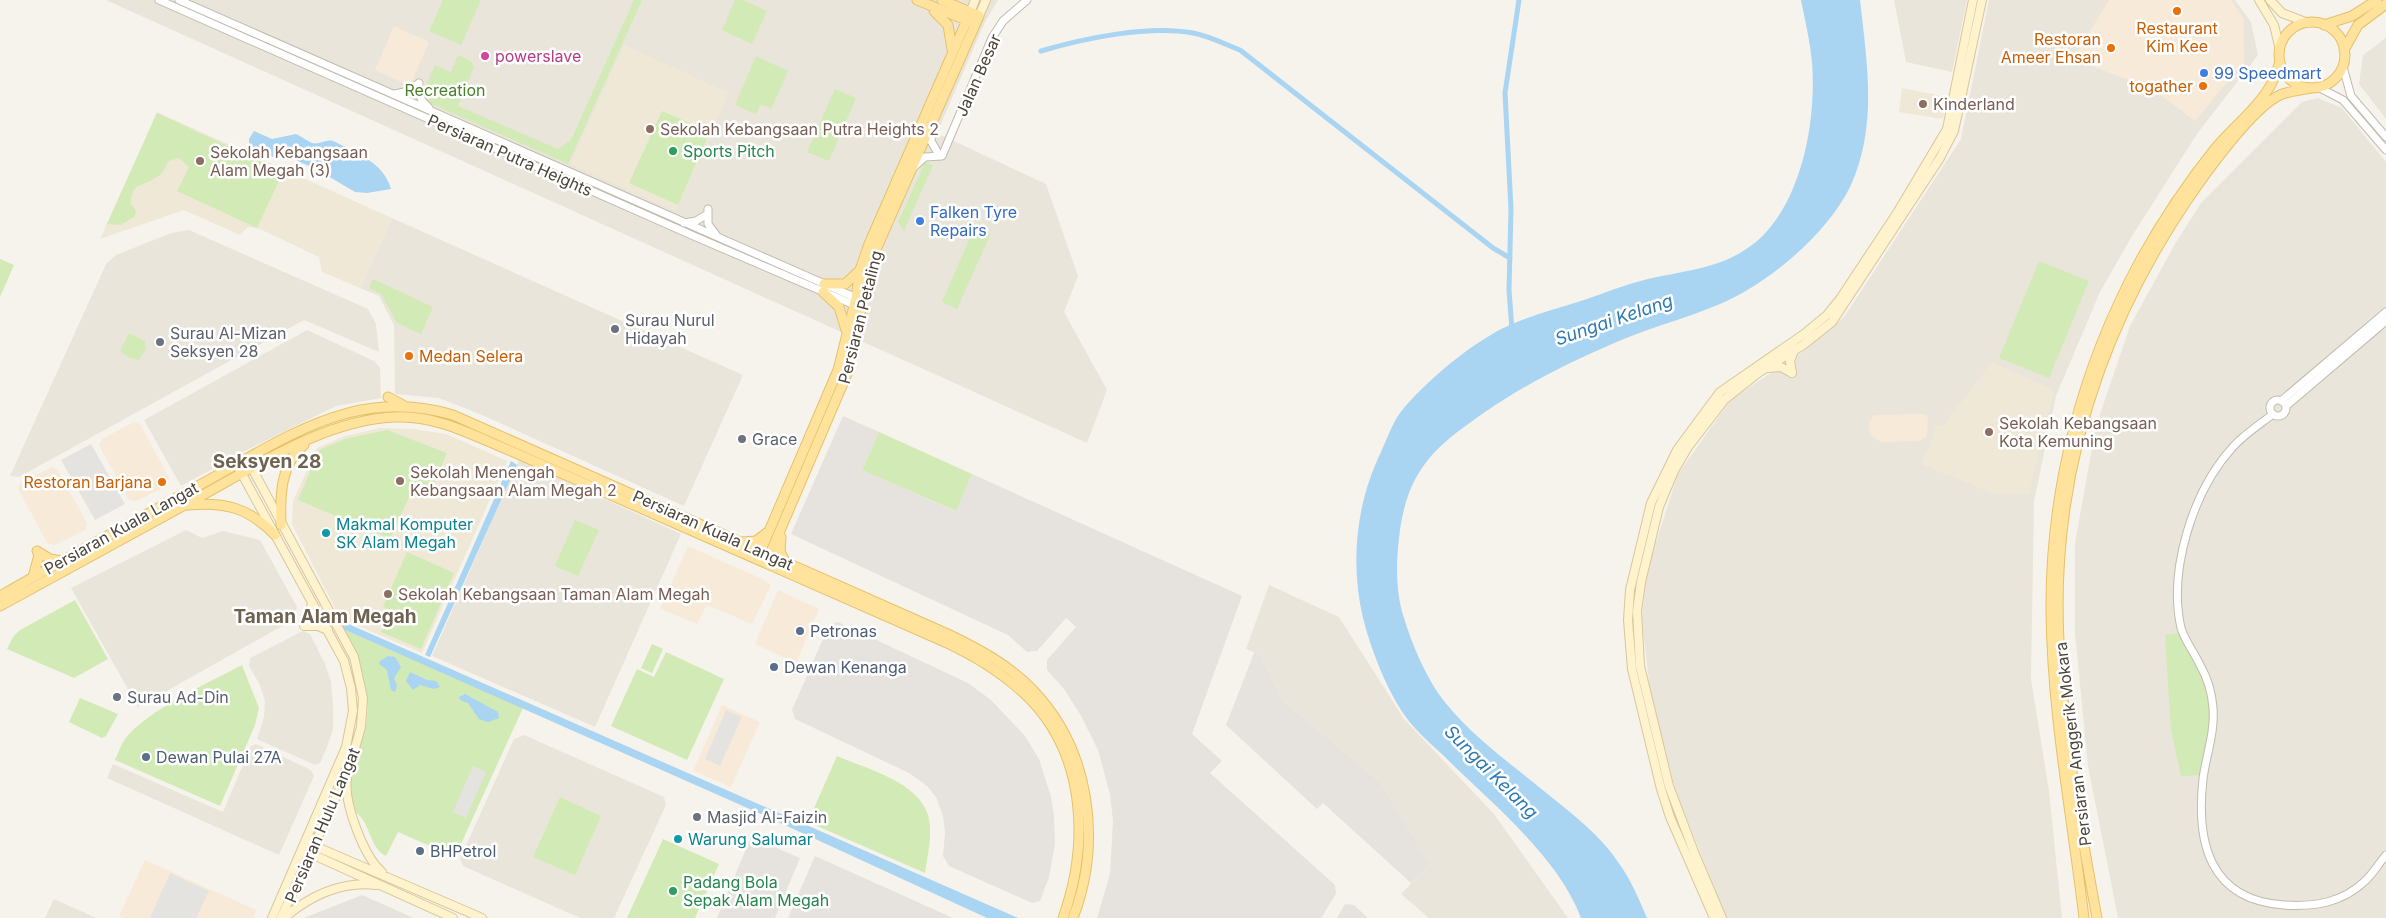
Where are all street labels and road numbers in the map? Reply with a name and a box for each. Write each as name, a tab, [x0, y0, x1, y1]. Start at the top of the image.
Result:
street label: Jalan Besar	[951, 31, 1005, 119]
street label: Persiaran Putra Heights	[425, 110, 595, 200]
street label: Persiaran Petaling	[834, 248, 886, 386]
street label: Persiaran Kuala Langat	[40, 477, 202, 579]
street label: Persiaran Kuala Langat	[630, 486, 796, 574]
street label: Persiaran Anggerik Mokara	[2051, 641, 2095, 847]
street label: Persiaran Hulu Langat	[280, 744, 364, 906]

